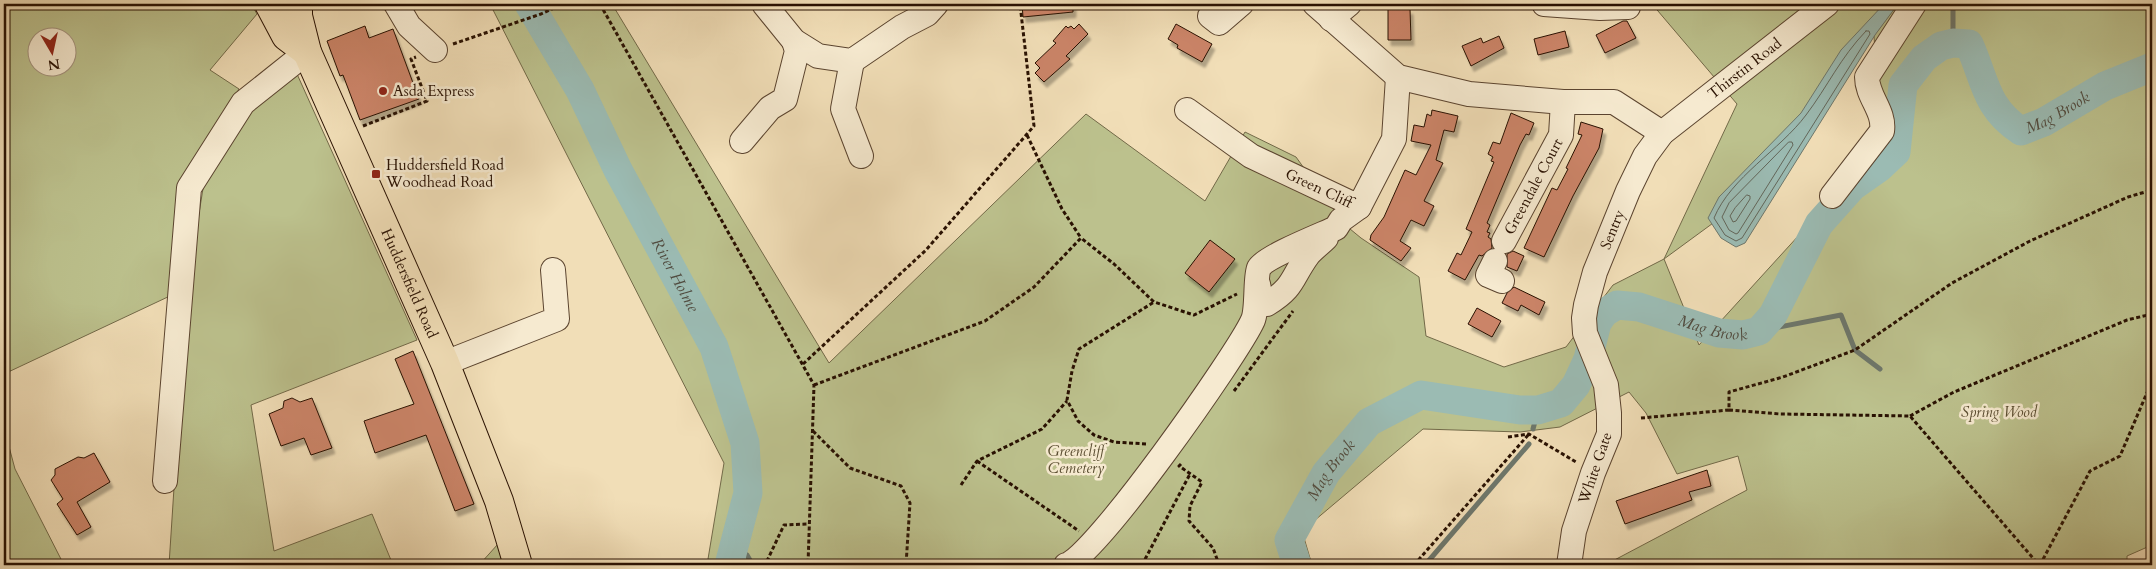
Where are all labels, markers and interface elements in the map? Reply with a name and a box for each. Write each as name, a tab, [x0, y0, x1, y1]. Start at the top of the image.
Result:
north arrow	[28, 28, 78, 78]
street label: Thirstin Road	[1704, 33, 1786, 104]
text: N	[46, 54, 61, 75]
place label: Asda Express	[393, 81, 474, 101]
marker: Asda Express	[377, 85, 389, 97]
water label: Mag Brook	[2022, 86, 2094, 139]
street label: Greendale Court	[1499, 134, 1568, 238]
place label: Huddersfield Road Woodhead Road	[385, 155, 504, 192]
street label: Green Cliff	[1282, 164, 1359, 214]
marker: Huddersfield Road Woodhead Road	[370, 168, 382, 180]
street label: Sentry	[1595, 207, 1629, 252]
street label: Huddersfield Road	[376, 225, 443, 341]
water label: River Holme	[646, 234, 704, 317]
water label: Mag Brook	[1675, 309, 1750, 347]
park label: Spring Wood	[1961, 402, 2038, 422]
street label: White Gate	[1573, 429, 1617, 507]
water label: Mag Brook	[1302, 435, 1361, 505]
park label: Greencliff Cemetery	[1048, 441, 1108, 478]

